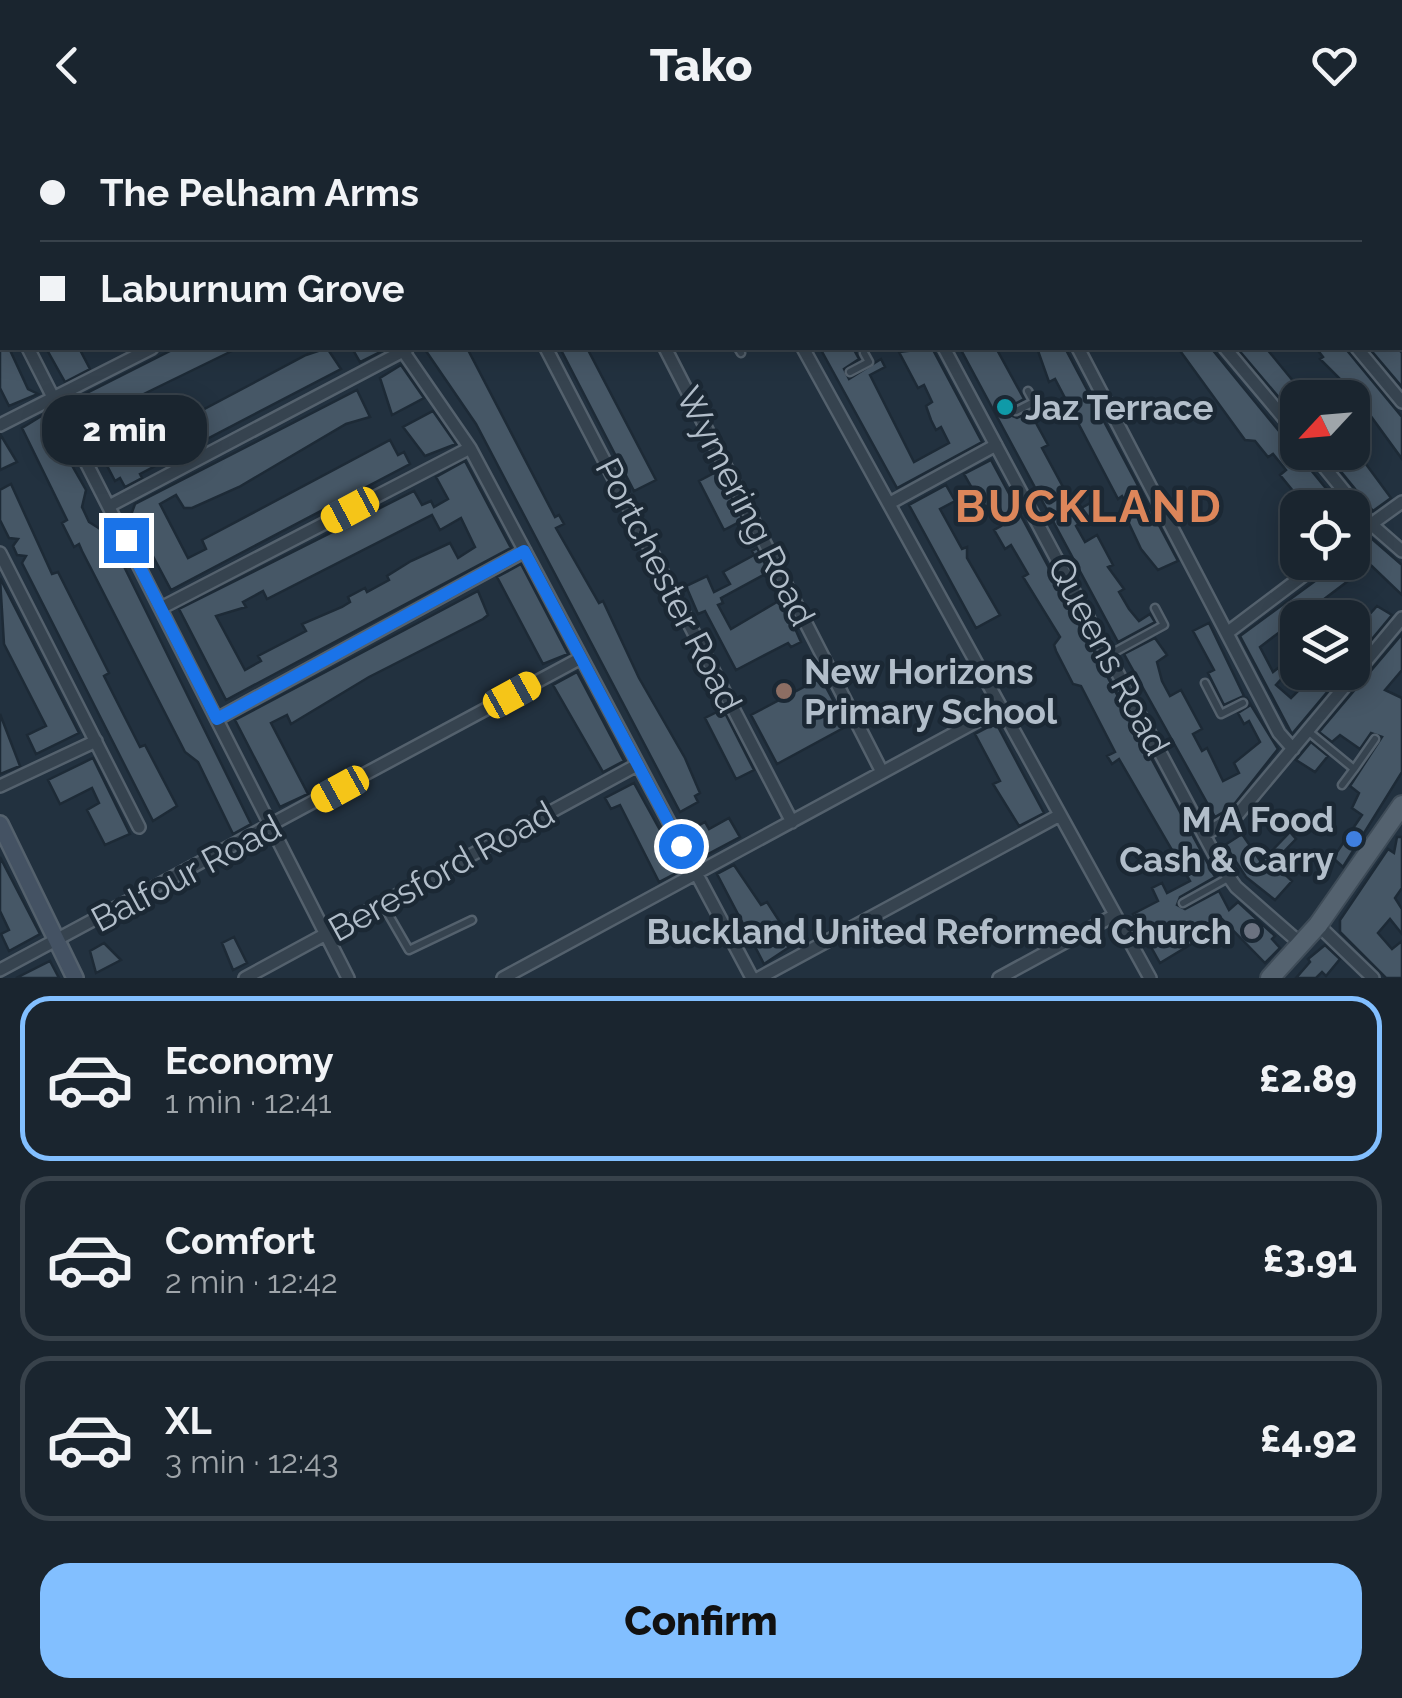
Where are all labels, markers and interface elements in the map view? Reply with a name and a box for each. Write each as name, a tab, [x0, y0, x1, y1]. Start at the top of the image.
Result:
icon: back	[40, 38, 95, 93]
icon: heart	[1307, 38, 1362, 93]
text: Tako	[650, 39, 752, 92]
text: The Pelham Arms	[100, 170, 419, 215]
text: Laburnum Grove	[100, 266, 405, 311]
street label: Wymering Road	[668, 380, 824, 632]
north arrow	[1280, 380, 1370, 470]
map controls	[1280, 380, 1370, 690]
place label: Jaz Terrace	[1025, 387, 1213, 428]
callout: 2 min	[44, 395, 208, 465]
marker: Jaz Terrace	[994, 396, 1016, 418]
text: 2 min	[82, 411, 167, 448]
street label: Portchester Road	[587, 451, 751, 719]
district label: BUCKLAND	[955, 480, 1223, 533]
car	[316, 483, 384, 537]
button: locate	[1280, 490, 1370, 580]
route end	[104, 518, 149, 563]
street label: Queens Road	[1040, 550, 1178, 762]
button: layers	[1280, 600, 1370, 690]
place label: New Horizons Primary School	[804, 651, 1058, 732]
car	[478, 667, 546, 723]
marker: New Horizons Primary School	[773, 680, 795, 702]
car	[306, 761, 374, 817]
street label: Beresford Road	[321, 792, 561, 950]
place label: M A Food Cash & Carry	[1119, 799, 1334, 880]
street label: Balfour Road	[84, 806, 288, 940]
route start	[659, 824, 704, 869]
marker: M A Food Cash & Carry	[1343, 828, 1365, 850]
place label: Buckland United Reformed Church	[646, 911, 1232, 952]
marker: Buckland United Reformed Church	[1241, 920, 1263, 942]
icon: car	[45, 1034, 135, 1124]
text: Economy	[165, 1038, 334, 1083]
text: £2.89	[1259, 1056, 1357, 1101]
text: 1 min · 12:41	[165, 1083, 332, 1120]
icon: car	[45, 1214, 135, 1304]
text: Comfort	[165, 1218, 315, 1263]
text: £3.91	[1263, 1236, 1357, 1281]
text: 2 min · 12:42	[165, 1263, 338, 1300]
icon: car	[45, 1394, 135, 1484]
text: XL	[165, 1398, 212, 1443]
text: £4.92	[1260, 1416, 1357, 1461]
text: 3 min · 12:43	[165, 1443, 339, 1480]
button: Confirm	[40, 1563, 1362, 1678]

